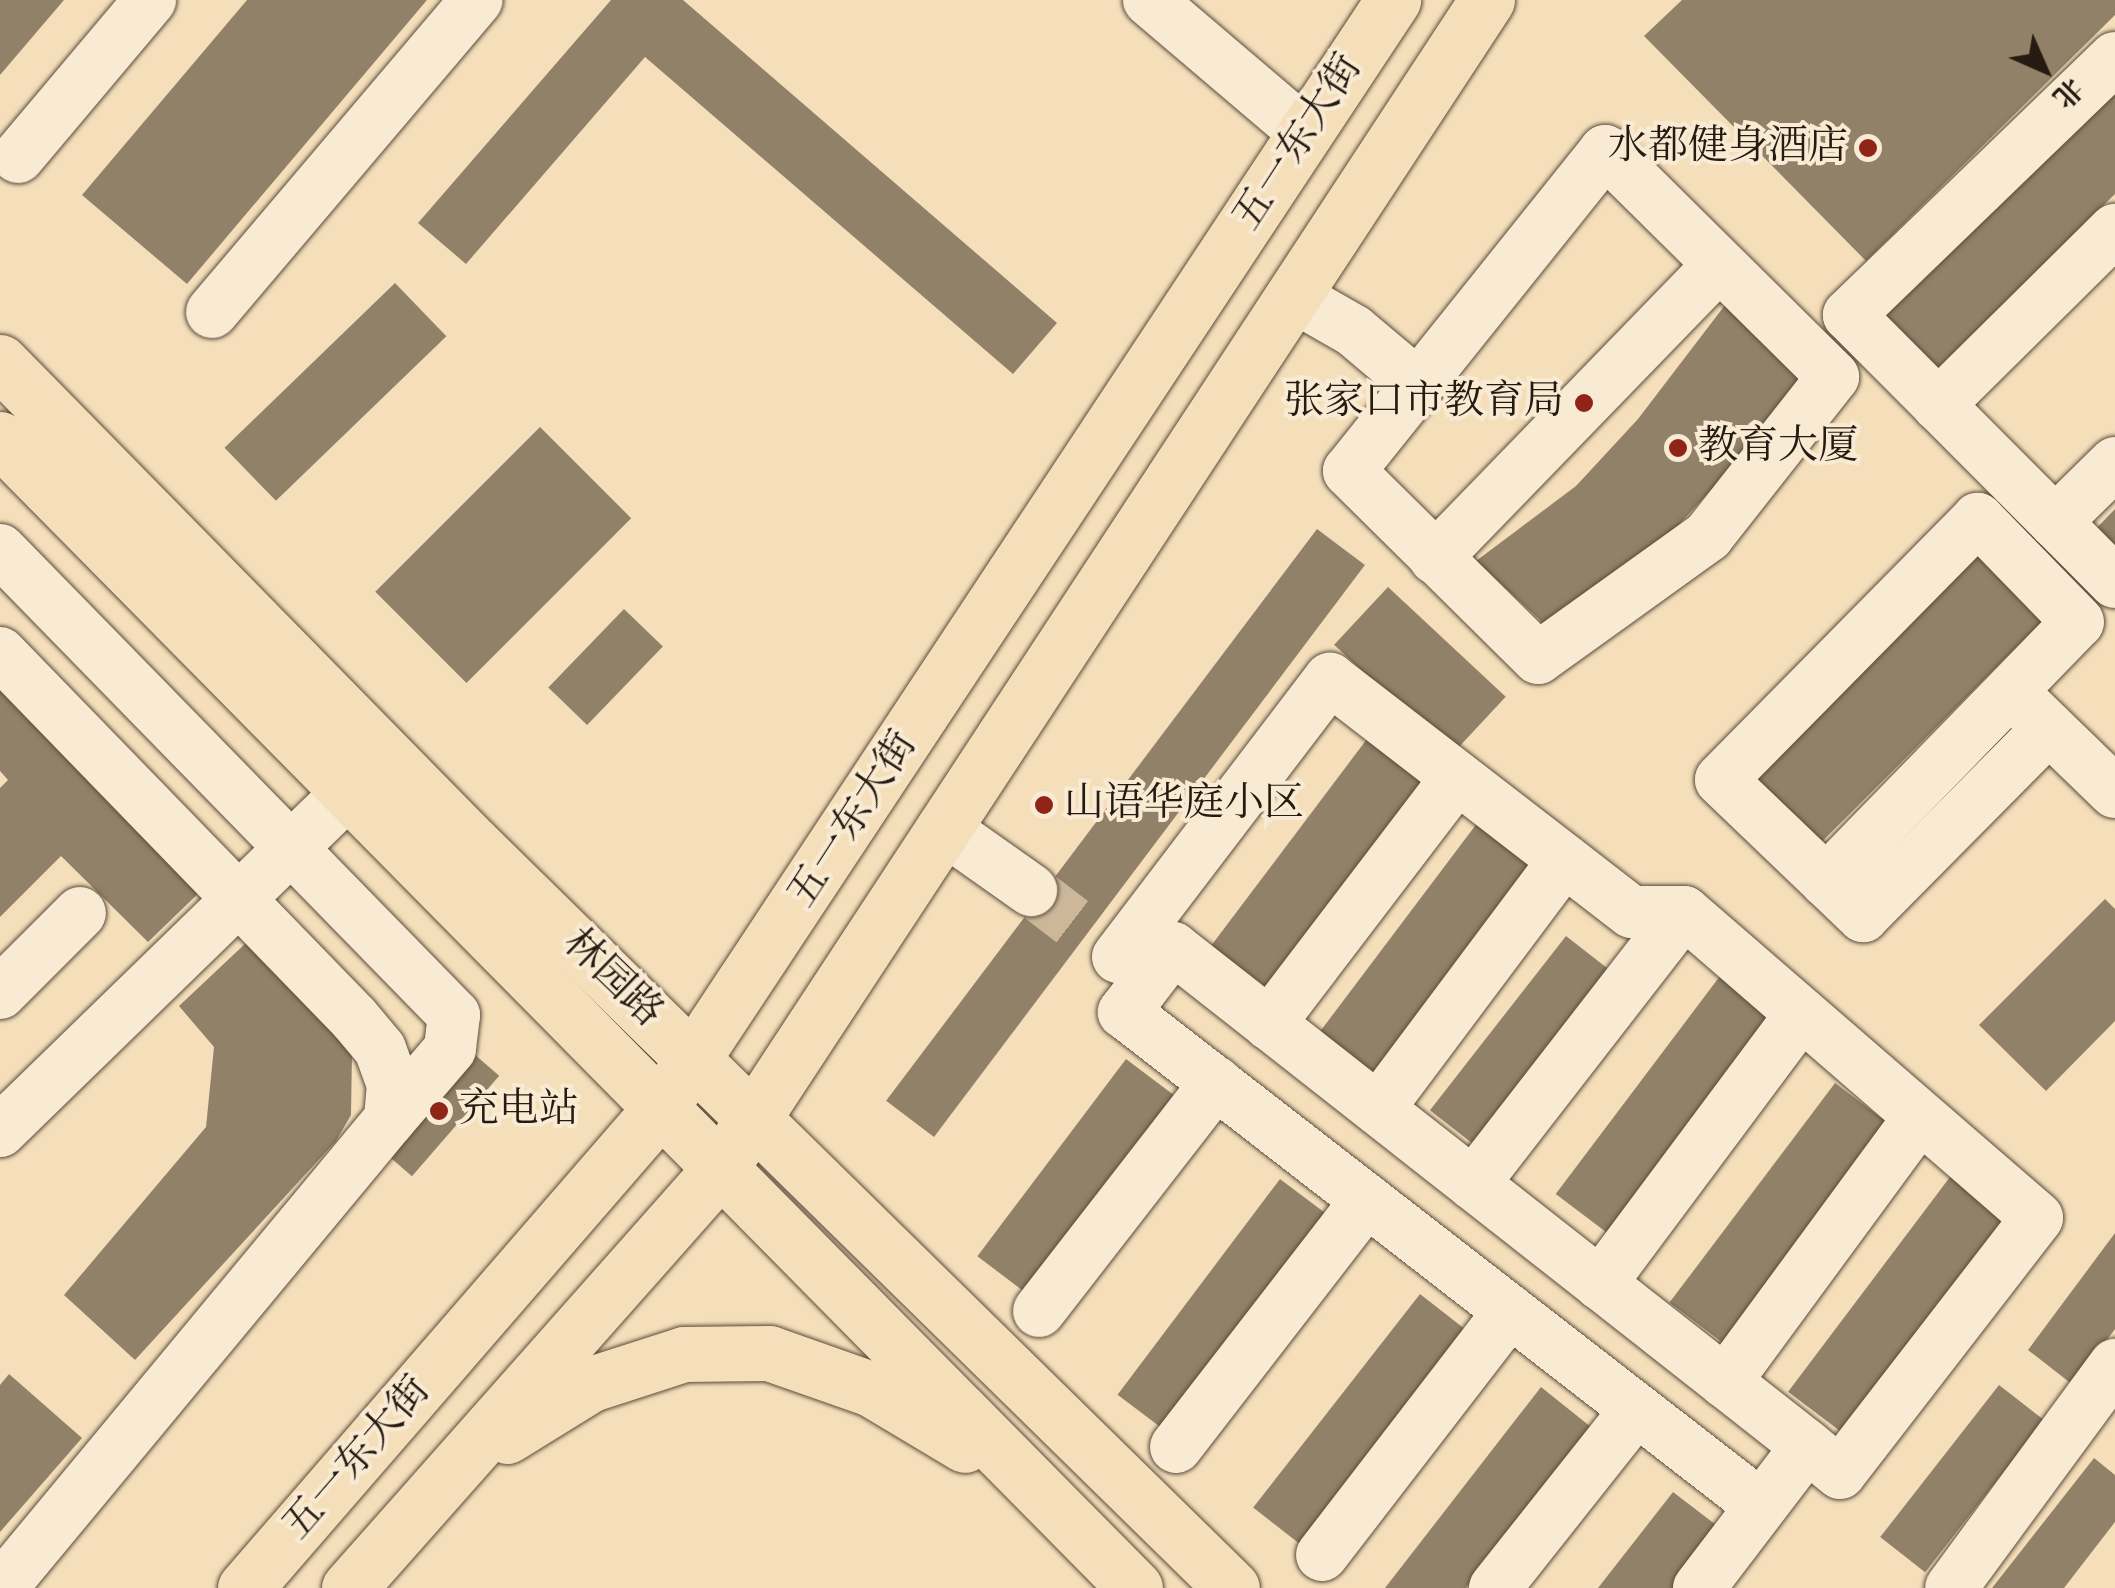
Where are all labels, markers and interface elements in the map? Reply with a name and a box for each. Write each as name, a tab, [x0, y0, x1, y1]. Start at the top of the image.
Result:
north arrow	[1995, 20, 2095, 120]
street label: 五一东大街	[1224, 46, 1374, 240]
text: 北	[2044, 69, 2089, 114]
place label: 水都健身酒店	[1608, 124, 1848, 172]
marker: 水都健身酒店	[1857, 137, 1879, 159]
place label: 张家口市教育局	[1284, 379, 1564, 427]
marker: 张家口市教育局	[1573, 392, 1595, 414]
place label: 教育大厦	[1698, 424, 1858, 472]
marker: 教育大厦	[1667, 437, 1689, 459]
street label: 五一东大街	[779, 723, 929, 917]
place label: 山语华庭小区	[1064, 781, 1304, 829]
marker: 山语华庭小区	[1033, 794, 1055, 816]
street label: 林园路	[552, 920, 672, 1038]
place label: 充电站	[459, 1087, 579, 1135]
marker: 充电站	[428, 1100, 450, 1122]
street label: 五一东大街	[274, 1368, 442, 1550]

